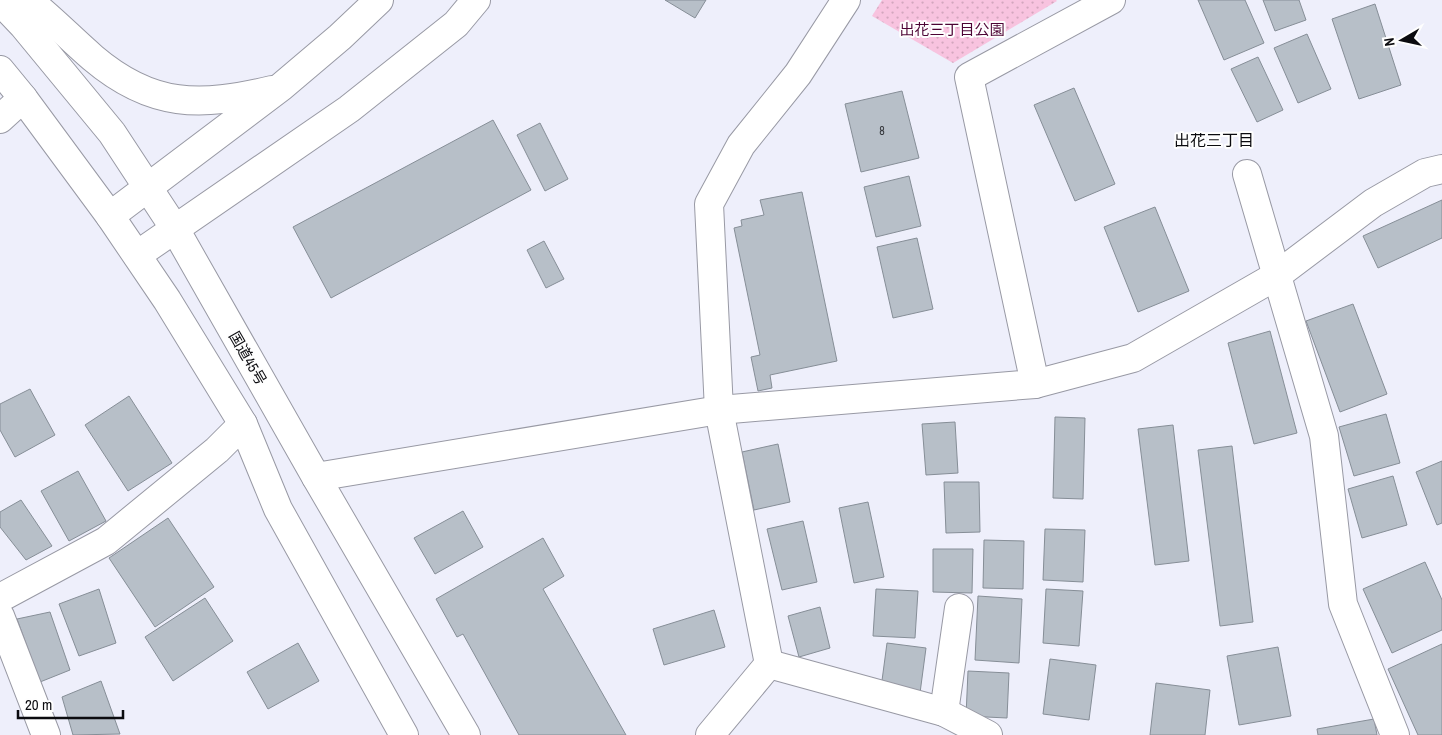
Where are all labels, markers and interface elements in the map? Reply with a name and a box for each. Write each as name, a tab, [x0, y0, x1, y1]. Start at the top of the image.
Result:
north arrow	[1377, 15, 1427, 65]
park label: 出花三丁目公園	[899, 19, 1005, 40]
text: N	[1380, 37, 1399, 48]
house number: 8	[879, 123, 885, 139]
district label: 出花三丁目	[1174, 129, 1254, 151]
street label: 国道45号	[224, 327, 272, 389]
scale bar	[18, 688, 122, 720]
text: 20 m	[25, 694, 52, 715]

